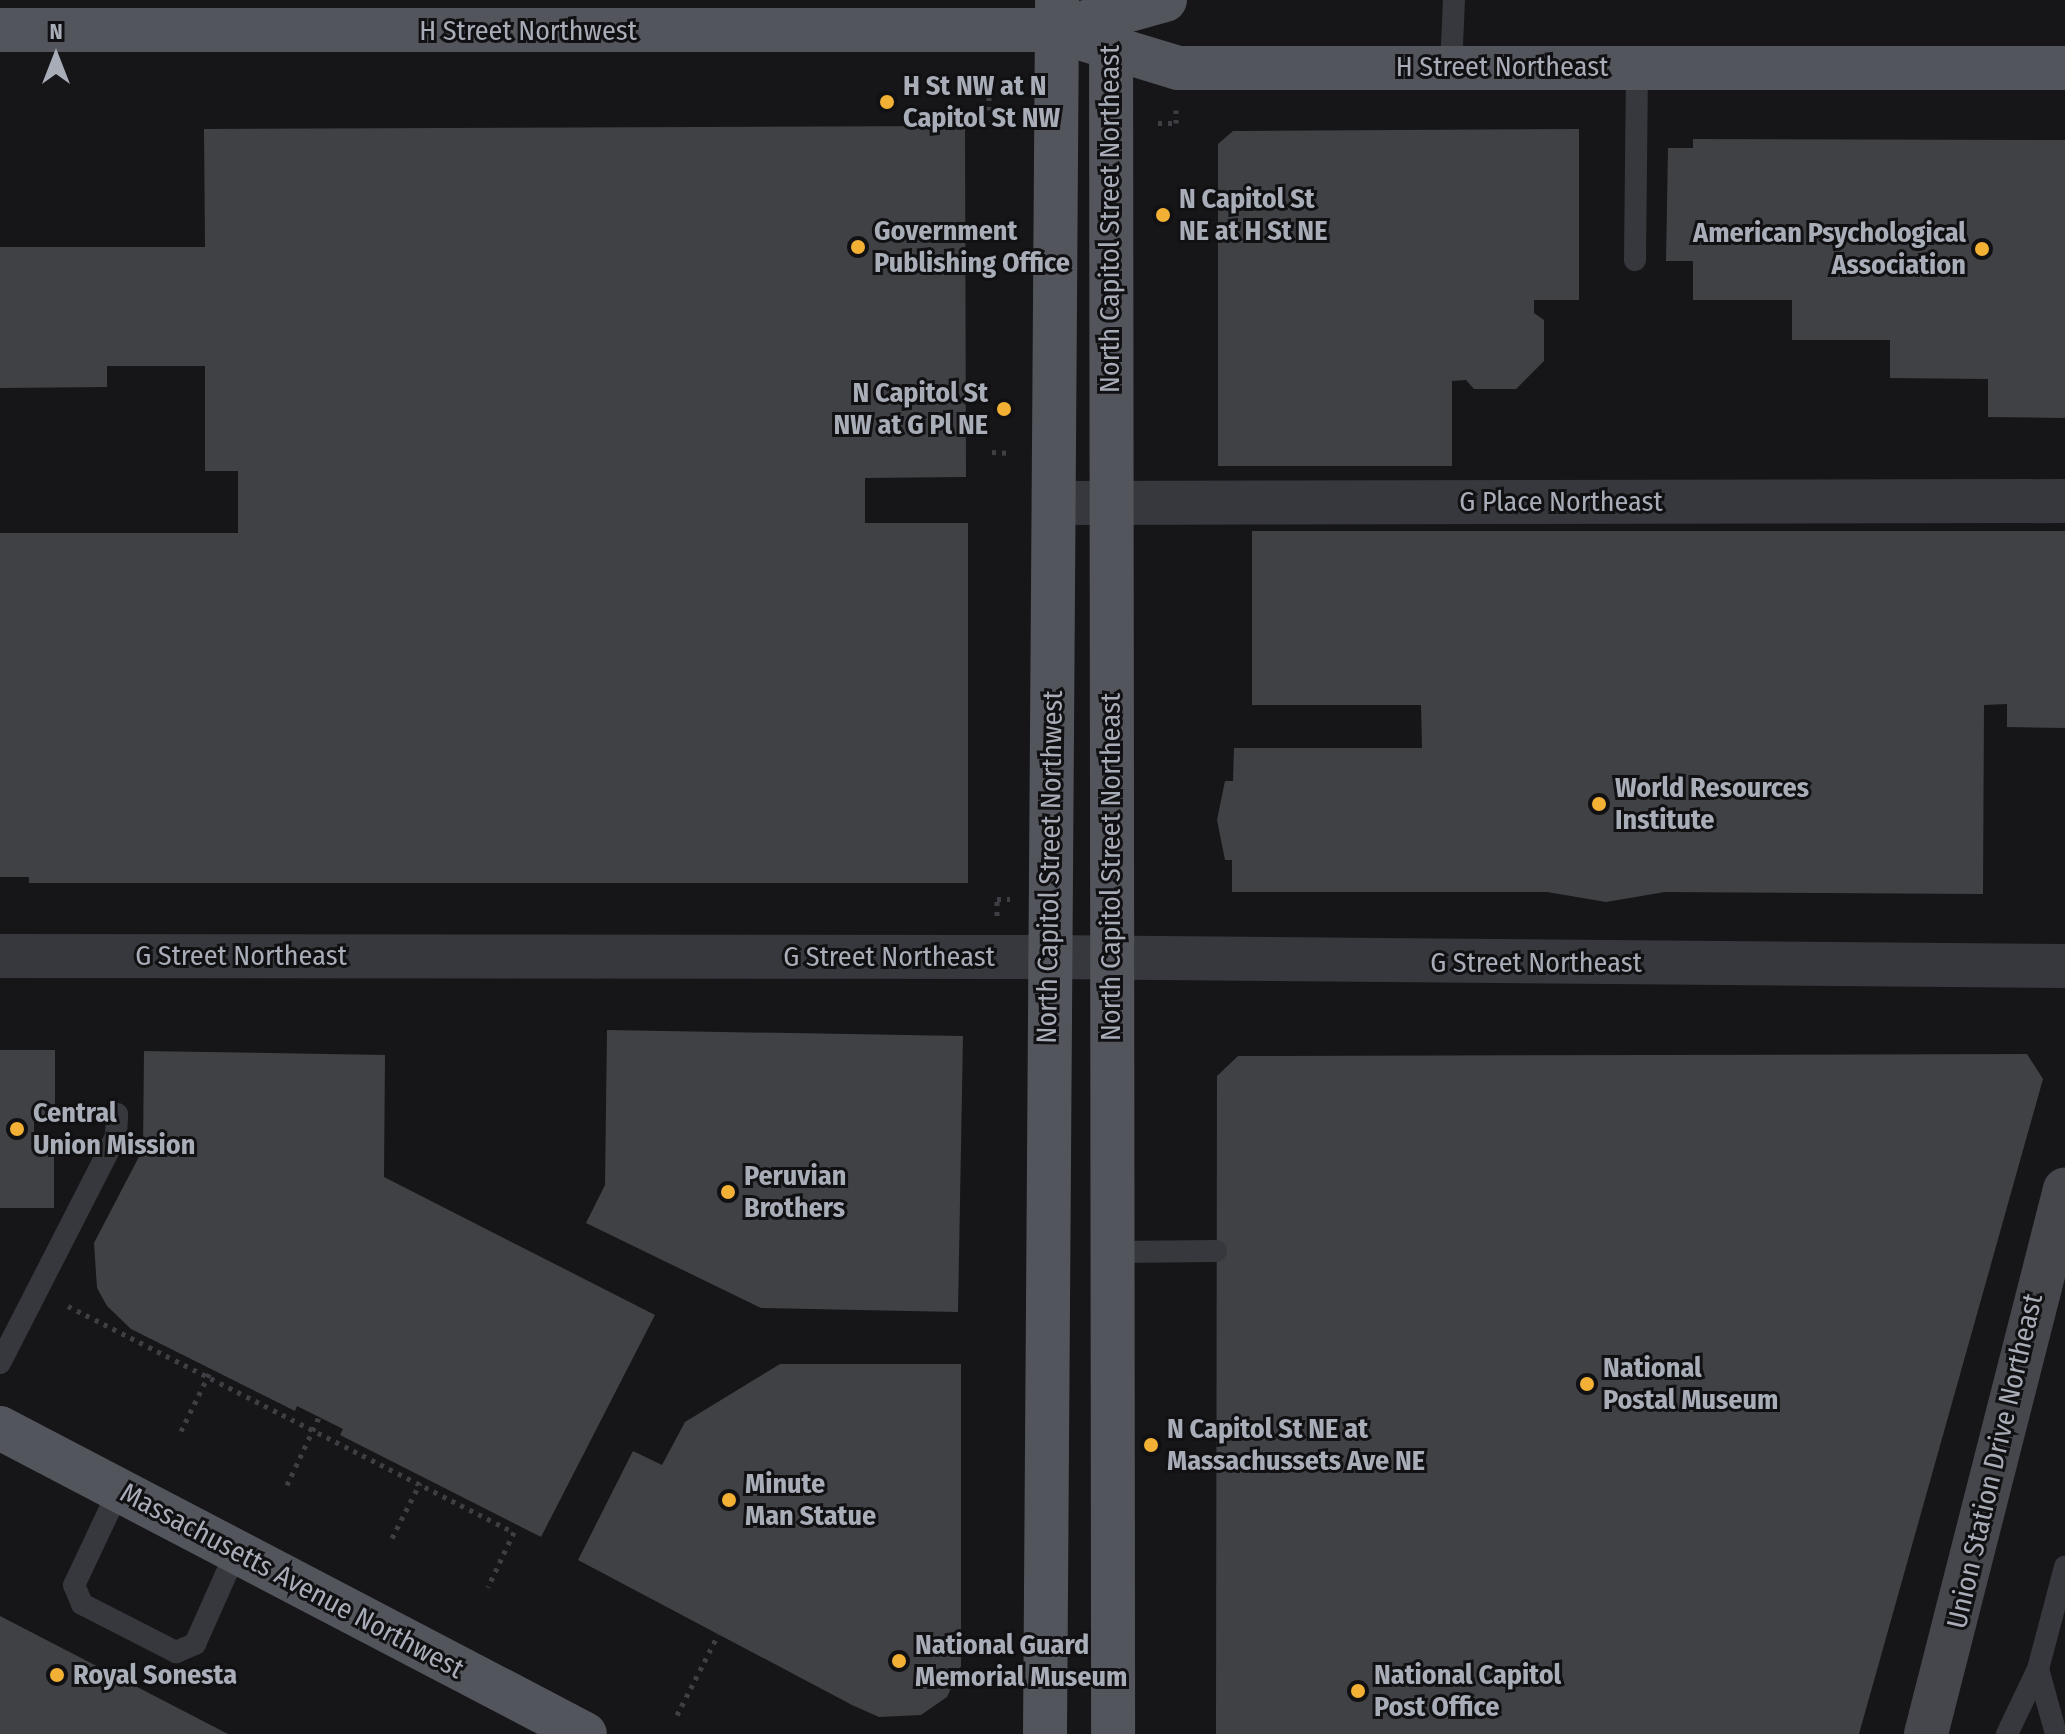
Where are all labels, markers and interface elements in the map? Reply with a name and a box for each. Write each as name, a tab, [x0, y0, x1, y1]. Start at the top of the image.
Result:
street label: H Street Northwest	[419, 14, 637, 48]
north arrow	[16, 16, 96, 96]
text: N	[49, 18, 63, 45]
street label: North Capitol Street Northeast	[1093, 45, 1127, 393]
street label: H Street Northeast	[1396, 50, 1608, 84]
place label: H St NW at N Capitol St NW	[903, 69, 1060, 135]
marker: H St NW at N Capitol St NW	[878, 93, 896, 111]
place label: N Capitol St NE at H St NE	[1179, 182, 1327, 248]
marker: N Capitol St NE at H St NE	[1154, 206, 1172, 224]
place label: Government Publishing Office	[874, 214, 1070, 280]
place label: American Psychological Association	[1693, 216, 1966, 282]
marker: Government Publishing Office	[849, 238, 867, 256]
marker: American Psychological Association	[1973, 240, 1991, 258]
place label: N Capitol St NW at G Pl NE	[833, 376, 988, 442]
marker: N Capitol St NW at G Pl NE	[995, 400, 1013, 418]
street label: G Place Northeast	[1459, 485, 1663, 519]
street label: North Capitol Street Northwest	[1030, 690, 1070, 1044]
street label: North Capitol Street Northeast	[1094, 693, 1128, 1041]
place label: World Resources Institute	[1615, 771, 1809, 837]
marker: World Resources Institute	[1590, 795, 1608, 813]
street label: G Street Northeast	[135, 939, 347, 973]
street label: G Street Northeast	[783, 940, 995, 974]
street label: G Street Northeast	[1430, 946, 1642, 980]
place label: Central Union Mission	[33, 1096, 195, 1162]
marker: Central Union Mission	[8, 1120, 26, 1138]
place label: Peruvian Brothers	[744, 1159, 846, 1225]
marker: Peruvian Brothers	[719, 1183, 737, 1201]
street label: Union Station Drive Northeast	[1940, 1290, 2050, 1632]
place label: National Postal Museum	[1603, 1351, 1778, 1417]
marker: National Postal Museum	[1578, 1375, 1596, 1393]
place label: N Capitol St NE at Massachussets Ave NE	[1167, 1412, 1425, 1478]
marker: N Capitol St NE at Massachussets Ave NE	[1142, 1436, 1160, 1454]
place label: Minute Man Statue	[745, 1467, 876, 1533]
street label: Massachusetts Avenue Northwest	[115, 1476, 469, 1686]
marker: Minute Man Statue	[720, 1491, 738, 1509]
place label: National Guard Memorial Museum	[915, 1628, 1127, 1694]
marker: National Guard Memorial Museum	[890, 1652, 908, 1670]
place label: Royal Sonesta	[73, 1658, 237, 1692]
place label: National Capitol Post Office	[1374, 1658, 1561, 1724]
marker: Royal Sonesta	[48, 1666, 66, 1684]
marker: National Capitol Post Office	[1349, 1682, 1367, 1700]

